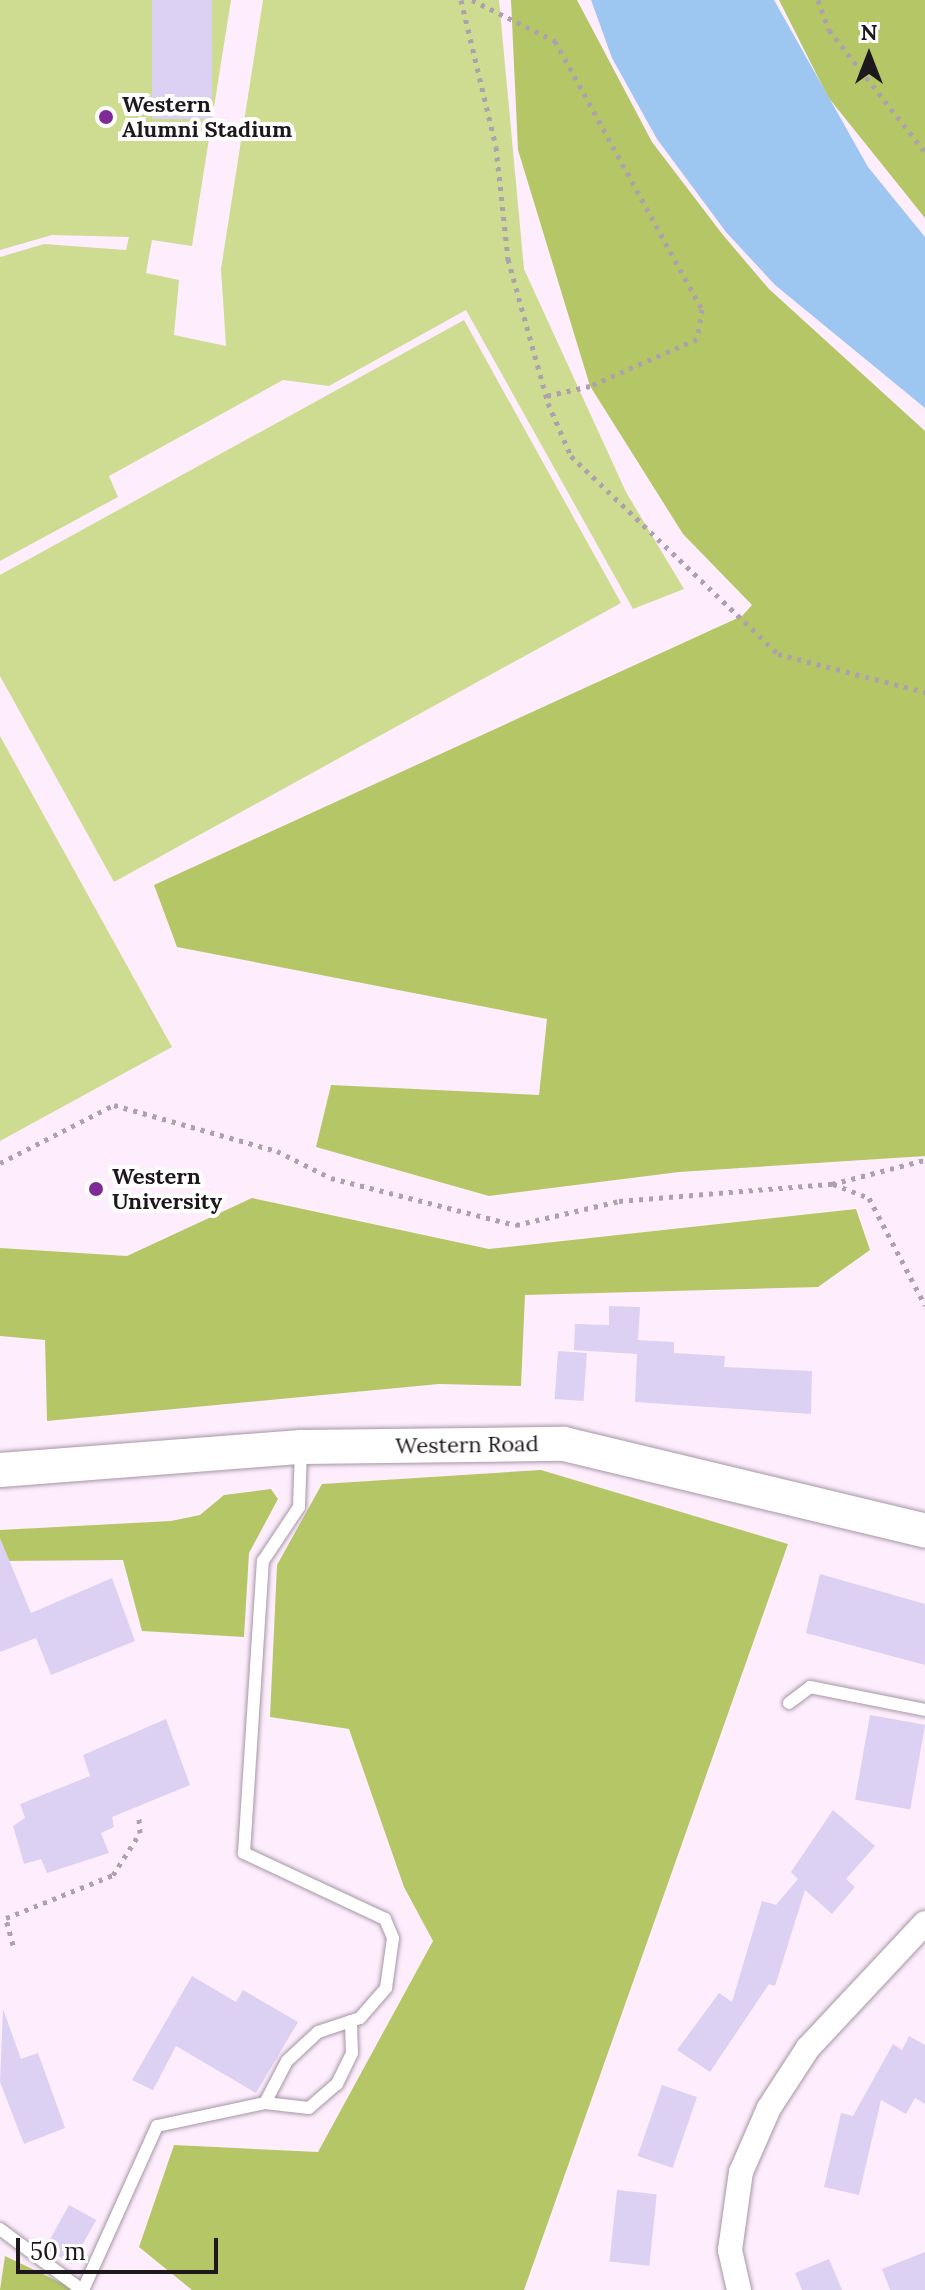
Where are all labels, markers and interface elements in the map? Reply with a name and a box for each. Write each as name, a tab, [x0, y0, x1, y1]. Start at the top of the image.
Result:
north arrow	[829, 16, 909, 96]
text: N	[860, 18, 878, 46]
place label: Western Alumni Stadium	[122, 91, 292, 142]
marker: Western Alumni Stadium	[97, 108, 115, 126]
place label: Western University	[112, 1163, 222, 1214]
marker: Western University	[87, 1180, 105, 1198]
street label: Western Road	[395, 1431, 539, 1459]
scale bar	[20, 2222, 222, 2272]
text: 50 m	[30, 2236, 86, 2267]

